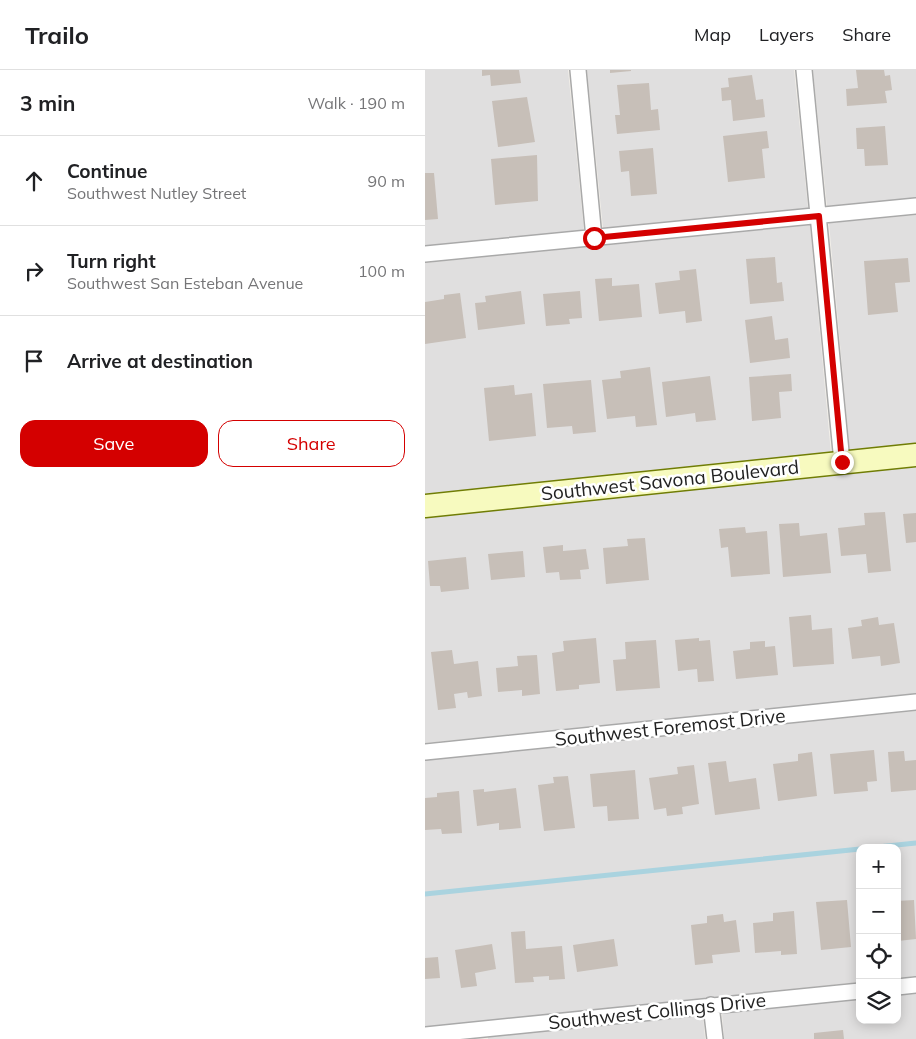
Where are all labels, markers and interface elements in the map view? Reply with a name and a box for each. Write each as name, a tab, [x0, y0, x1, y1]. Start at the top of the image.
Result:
text: Trailo	[25, 20, 89, 50]
text: Map	[694, 23, 731, 46]
text: Layers	[759, 23, 814, 46]
text: Share	[842, 23, 891, 46]
text: 3 min	[20, 90, 75, 116]
text: Walk · 190 m	[307, 93, 405, 113]
text: Continue	[67, 159, 147, 183]
icon: ahead	[20, 167, 48, 195]
text: 90 m	[368, 171, 405, 191]
text: Southwest Nutley Street	[67, 183, 246, 203]
route start	[583, 227, 606, 250]
text: Turn right	[67, 249, 156, 273]
icon: right	[20, 257, 48, 285]
text: 100 m	[358, 261, 405, 281]
text: Southwest San Esteban Avenue	[67, 273, 303, 293]
icon: arrive	[20, 347, 48, 375]
text: Arrive at destination	[67, 349, 253, 373]
button: Save	[20, 420, 208, 467]
button: Share	[218, 420, 405, 467]
route end	[831, 451, 854, 474]
street label: Southwest Savona Boulevard	[540, 455, 800, 505]
street label: Southwest Foremost Drive	[554, 703, 786, 751]
map controls	[856, 844, 901, 1024]
button: +	[856, 844, 901, 889]
button: −	[856, 889, 901, 934]
button: locate	[856, 934, 901, 979]
button: layers	[856, 979, 901, 1024]
street label: Southwest Collings Drive	[547, 988, 767, 1034]

